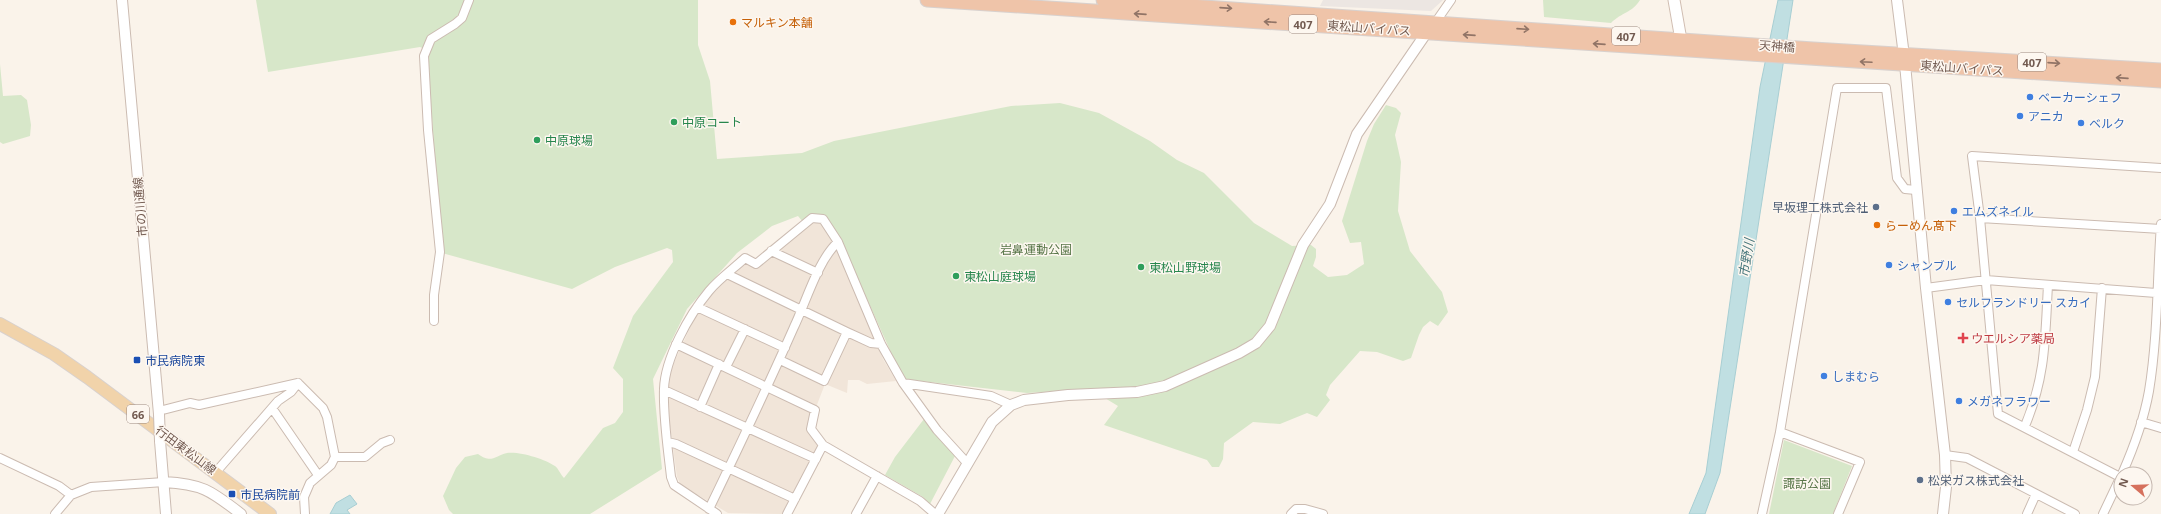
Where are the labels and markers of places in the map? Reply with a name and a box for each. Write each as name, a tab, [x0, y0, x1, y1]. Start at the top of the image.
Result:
place label: マルキン本舗	[741, 14, 813, 31]
marker: マルキン本舗	[728, 17, 738, 27]
place label: ベーカーシェフ	[2038, 89, 2122, 106]
marker: ベーカーシェフ	[2025, 92, 2035, 102]
place label: アニカ	[2028, 108, 2064, 125]
marker: アニカ	[2015, 111, 2025, 121]
place label: 中原コート	[682, 114, 742, 131]
place label: ベルク	[2089, 115, 2125, 132]
marker: 中原コート	[669, 117, 679, 127]
marker: ベルク	[2076, 118, 2086, 128]
place label: 中原球場	[545, 132, 593, 149]
marker: 中原球場	[532, 135, 542, 145]
place label: 早坂理工株式会社	[1772, 199, 1868, 216]
marker: 早坂理工株式会社	[1871, 202, 1881, 212]
place label: エムズネイル	[1962, 203, 2034, 220]
marker: エムズネイル	[1949, 206, 1959, 216]
place label: らーめん髙下	[1885, 217, 1957, 234]
marker: らーめん髙下	[1872, 220, 1882, 230]
place label: シャンブル	[1897, 257, 1957, 274]
place label: 東松山野球場	[1149, 259, 1221, 276]
marker: シャンブル	[1884, 260, 1894, 270]
marker: 東松山野球場	[1136, 262, 1146, 272]
place label: 東松山庭球場	[964, 268, 1036, 285]
marker: 東松山庭球場	[951, 271, 961, 281]
place label: セルフランドリー スカイ	[1956, 294, 2091, 311]
marker: セルフランドリー スカイ	[1943, 297, 1953, 307]
place label: ウエルシア薬局	[1971, 330, 2055, 347]
marker: ウエルシア薬局	[1958, 333, 1968, 343]
place label: 市民病院東	[145, 352, 205, 369]
marker: 市民病院東	[132, 355, 142, 365]
place label: しまむら	[1832, 368, 1880, 385]
marker: しまむら	[1819, 371, 1829, 381]
place label: メガネフラワー	[1967, 393, 2051, 410]
marker: メガネフラワー	[1954, 396, 1964, 406]
place label: 松栄ガス株式会社	[1928, 472, 2024, 489]
marker: 松栄ガス株式会社	[1915, 475, 1925, 485]
place label: 市民病院前	[240, 486, 300, 503]
marker: 市民病院前	[227, 489, 237, 499]

